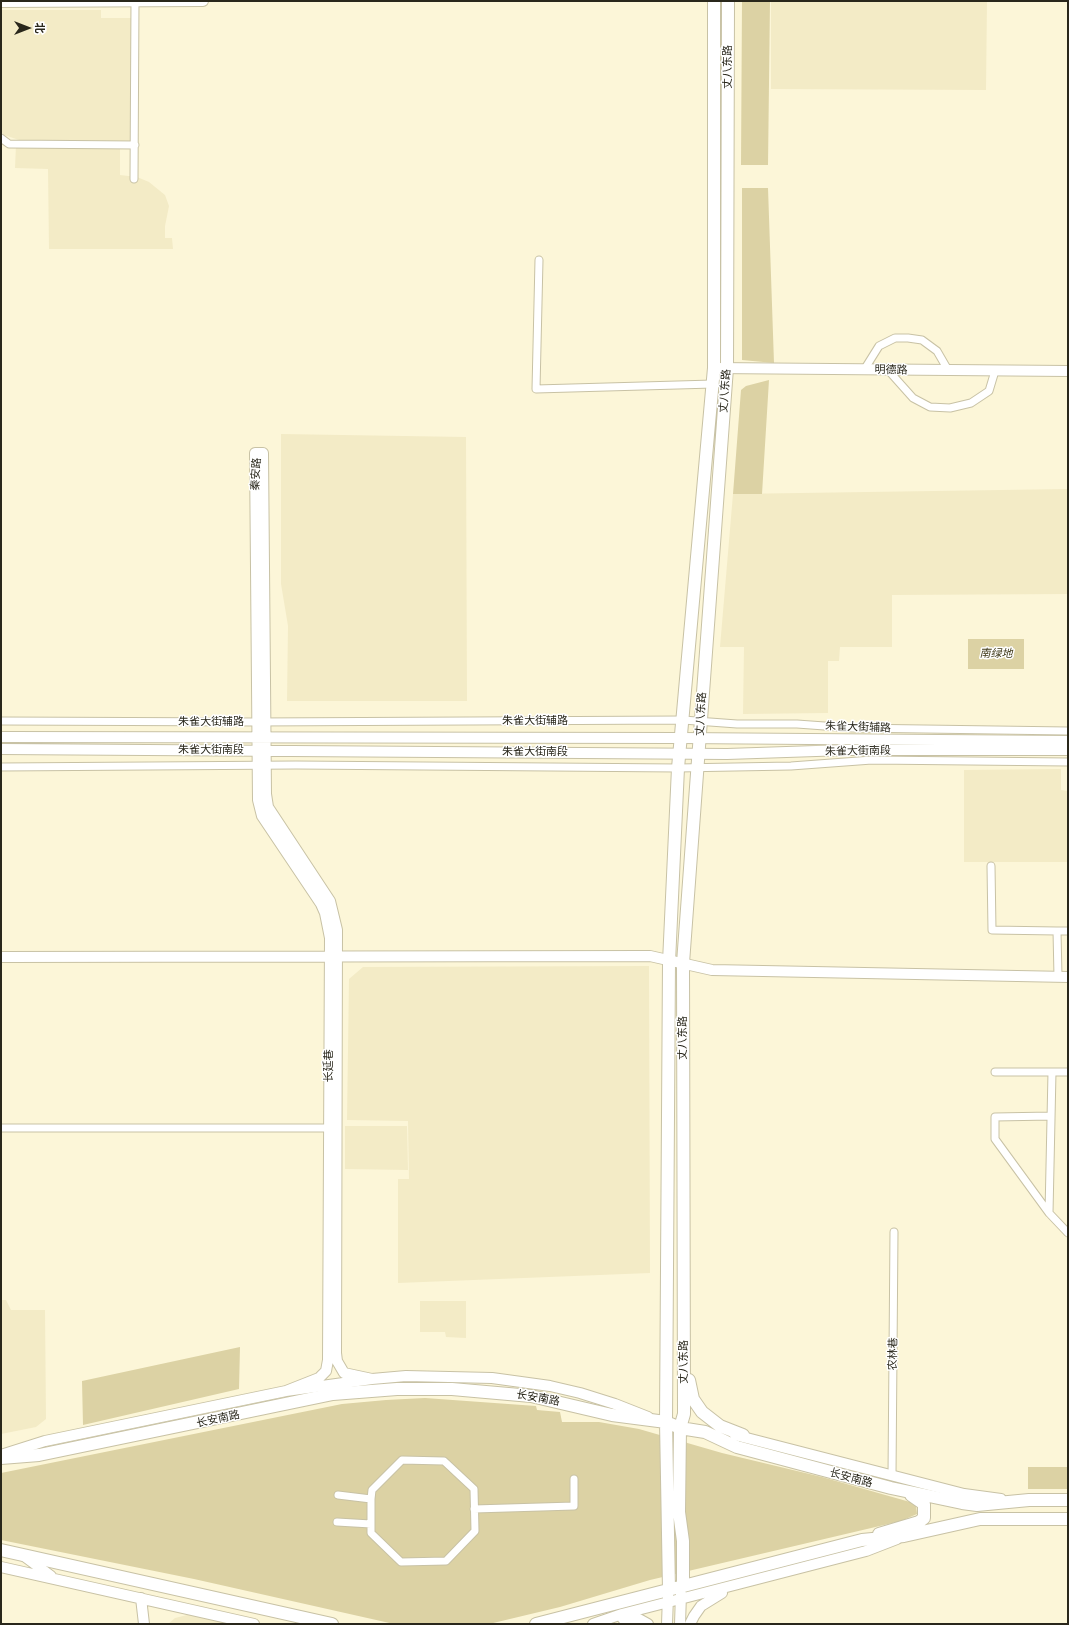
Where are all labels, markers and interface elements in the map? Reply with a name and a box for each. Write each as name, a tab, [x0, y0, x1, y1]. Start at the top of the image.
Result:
north arrow	[8, 8, 48, 48]
text: 北	[34, 23, 46, 34]
street label: 丈八东路	[721, 45, 735, 89]
street label: 明德路	[874, 363, 908, 377]
street label: 丈八东路	[717, 369, 733, 413]
street label: 秦安路	[249, 457, 263, 491]
park label: 南绿地	[980, 647, 1012, 661]
street label: 丈八东路	[693, 692, 709, 736]
street label: 朱雀大街辅路	[502, 714, 568, 728]
street label: 朱雀大街辅路	[178, 715, 244, 729]
street label: 朱雀大街辅路	[825, 719, 891, 735]
street label: 朱雀大街南段	[178, 743, 244, 757]
street label: 朱雀大街南段	[825, 744, 891, 758]
street label: 朱雀大街南段	[502, 745, 568, 759]
street label: 丈八东路	[676, 1016, 690, 1060]
street label: 长延巷	[322, 1050, 336, 1082]
street label: 农林巷	[886, 1337, 900, 1371]
street label: 丈八东路	[677, 1340, 691, 1384]
street label: 长安南路	[515, 1388, 561, 1408]
street label: 长安南路	[195, 1408, 241, 1430]
street label: 长安南路	[828, 1466, 874, 1490]

